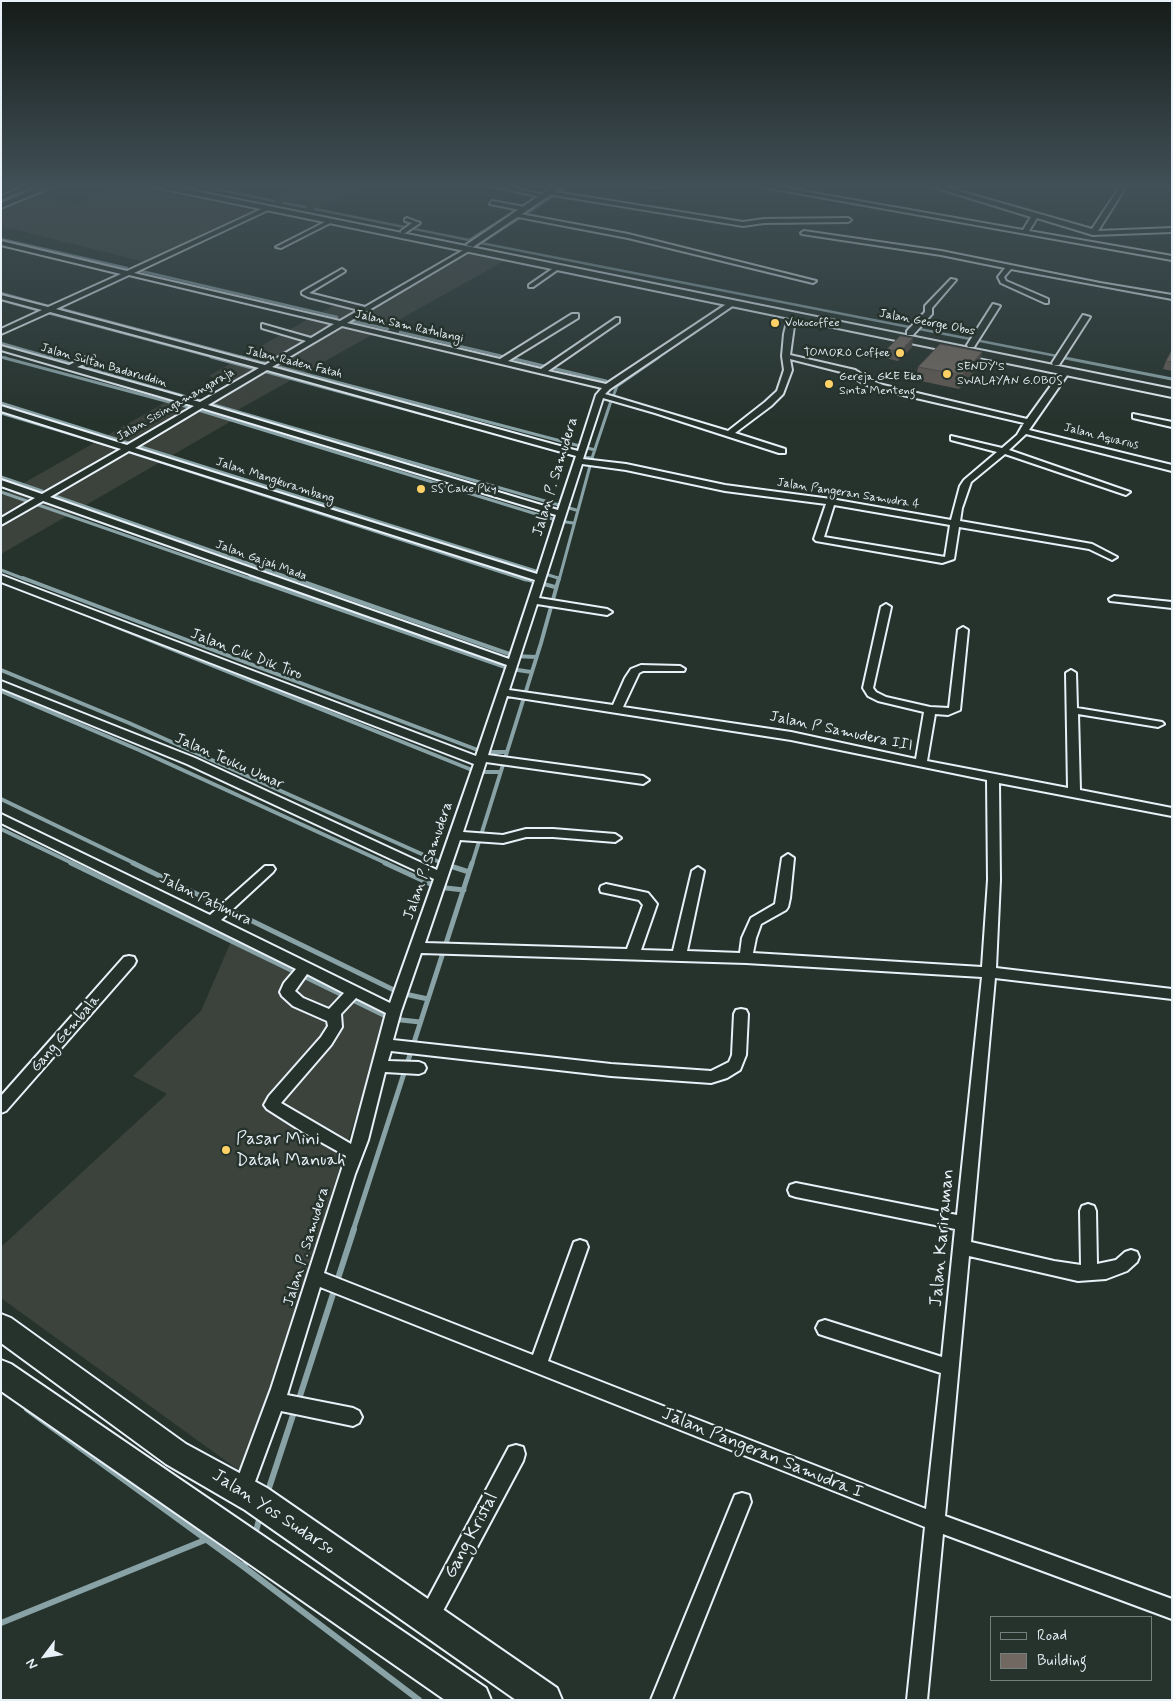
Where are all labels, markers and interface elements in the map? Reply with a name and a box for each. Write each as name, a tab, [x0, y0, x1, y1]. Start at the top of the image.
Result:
street label: Jalan George Obos	[878, 307, 976, 339]
street label: Jalan Sam Ratulangi	[353, 308, 465, 346]
place label: Vokocoffee	[785, 316, 840, 330]
marker: Vokocoffee	[769, 317, 781, 329]
street label: Jalan Sultan Badaruddin	[39, 341, 169, 391]
street label: Jalan Raden Fatah	[244, 344, 344, 382]
place label: TOMORO Coffee	[803, 346, 890, 360]
marker: TOMORO Coffee	[894, 347, 906, 359]
place label: SENDY'S SWALAYAN G.OBOS	[957, 360, 1063, 388]
street label: Jalan Sisingamangaraja	[115, 365, 237, 445]
marker: SENDY'S SWALAYAN G.OBOS	[941, 368, 953, 380]
place label: Gereja GKE Eka Sinta Menteng	[839, 370, 922, 398]
marker: Gereja GKE Eka Sinta Menteng	[823, 378, 835, 390]
street label: Jalan P. Samudera	[529, 415, 583, 539]
street label: Jalan Aquarius	[1062, 421, 1140, 453]
street label: Jalan Mangkurambang	[214, 455, 336, 507]
street label: Jalan Pangeran Samudra 4	[776, 476, 920, 512]
place label: SS Cake Pky	[431, 482, 497, 496]
marker: SS Cake Pky	[415, 483, 427, 495]
street label: Jalan Gajah Mada	[213, 538, 309, 584]
street label: Jalan Cik Dik Tiro	[188, 625, 304, 685]
street label: Jalan P Samudera III	[768, 708, 914, 756]
street label: Jalan Teuku Umar	[172, 730, 286, 794]
street label: Jalan P. Samudera	[400, 800, 458, 922]
street label: Jalan Patimura	[156, 870, 254, 930]
street label: Gang Gembala	[28, 992, 104, 1076]
place label: Pasar Mini Datah Manuah	[236, 1129, 345, 1172]
marker: Pasar Mini Datah Manuah	[220, 1144, 232, 1156]
street label: Jalan Kariraman	[926, 1168, 960, 1308]
street label: Jalan P. Samudera	[280, 1185, 334, 1309]
street label: Jalan Pangeran Samudra I	[658, 1404, 866, 1504]
street label: Jalan Yos Sudarso	[207, 1465, 339, 1561]
street label: Gang Kristal	[440, 1489, 504, 1583]
legend	[990, 1616, 1153, 1681]
text: Road	[1037, 1626, 1067, 1646]
north arrow	[20, 1631, 70, 1681]
text: Building	[1037, 1651, 1087, 1671]
text: N	[22, 1655, 42, 1672]

